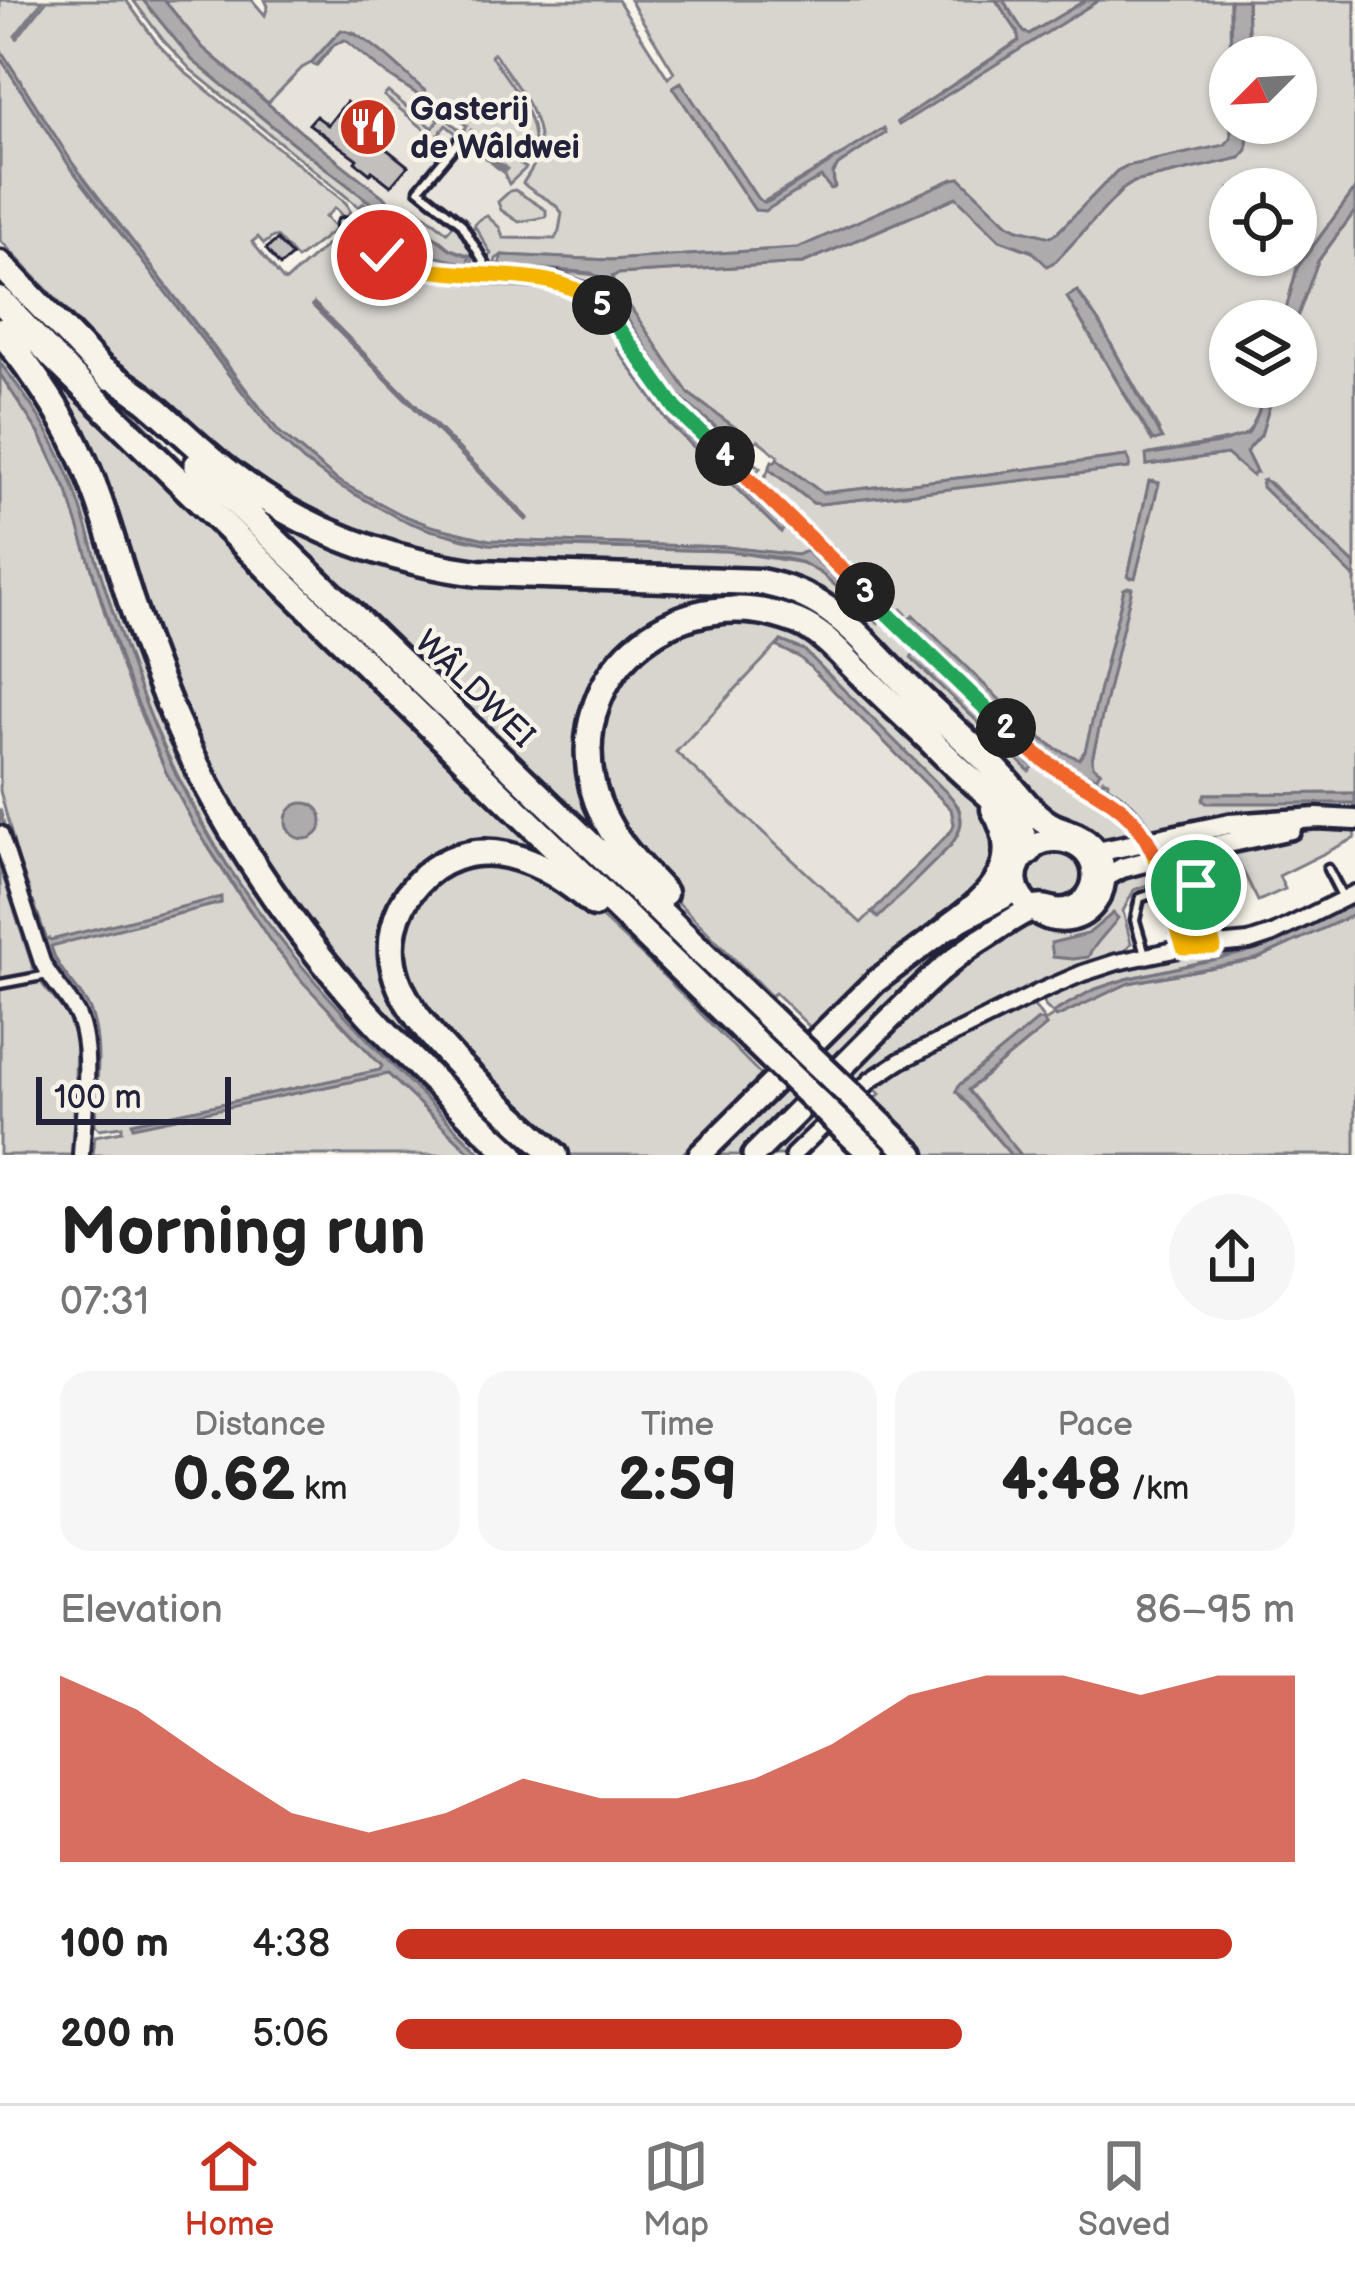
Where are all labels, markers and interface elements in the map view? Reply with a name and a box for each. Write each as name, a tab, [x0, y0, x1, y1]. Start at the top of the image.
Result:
north arrow	[1209, 36, 1317, 144]
map controls	[1209, 36, 1317, 408]
place label: Gasterij de Wâldwei	[410, 90, 580, 168]
restaurant icon: Gasterij de Wâldwei	[337, 96, 399, 158]
button: locate	[1209, 168, 1317, 276]
pin	[331, 204, 433, 306]
icon: check	[349, 222, 415, 288]
pin: 5	[572, 275, 632, 335]
text: 5	[592, 285, 612, 325]
button: layers	[1209, 300, 1317, 408]
pin: 4	[695, 426, 755, 486]
text: 4	[715, 436, 735, 476]
pin: 3	[835, 562, 895, 622]
text: 3	[855, 572, 875, 612]
street label: WÂLDWEI	[406, 622, 544, 756]
pin: 2	[976, 698, 1036, 758]
text: 2	[996, 708, 1016, 748]
pin	[1145, 834, 1247, 936]
icon: arrive	[1163, 852, 1229, 918]
scale bar	[36, 1071, 231, 1124]
text: 100 m	[54, 1078, 142, 1118]
text: Morning run	[60, 1194, 426, 1273]
button: share	[1169, 1194, 1295, 1320]
text: 07:31	[60, 1279, 149, 1326]
text: Distance	[194, 1405, 326, 1445]
text: Time	[641, 1405, 714, 1445]
text: Pace	[1058, 1405, 1133, 1445]
text: 0.62	[172, 1445, 295, 1517]
text: 2:59	[617, 1445, 738, 1517]
text: 4:48	[1001, 1445, 1122, 1517]
text: km	[295, 1469, 347, 1509]
text: /km	[1122, 1469, 1189, 1509]
text: Elevation	[60, 1587, 223, 1634]
text: 86–95 m	[1135, 1587, 1295, 1634]
text: 100 m	[60, 1921, 169, 1968]
text: 4:38	[252, 1921, 330, 1968]
text: 200 m	[60, 2011, 175, 2058]
text: 5:06	[252, 2011, 329, 2058]
tab: Home	[184, 2133, 274, 2245]
tab: Map	[643, 2133, 709, 2245]
tab: Saved	[1078, 2133, 1171, 2245]

